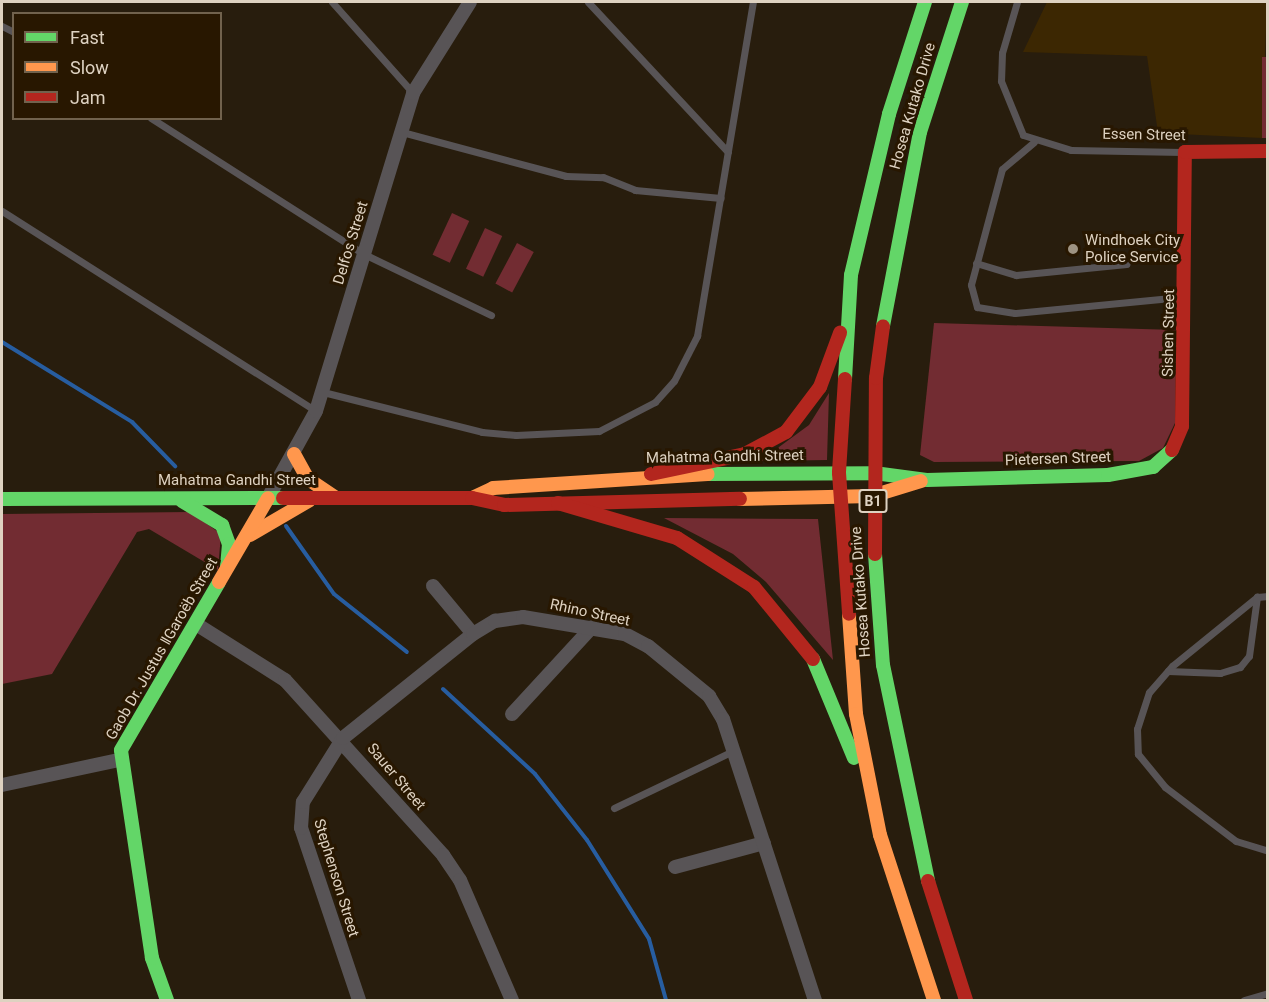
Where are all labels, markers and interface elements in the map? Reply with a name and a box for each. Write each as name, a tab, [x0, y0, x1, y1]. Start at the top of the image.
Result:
legend	[12, 12, 222, 120]
text: Fast	[70, 27, 105, 48]
street label: Hosea Kutako Drive	[886, 41, 940, 171]
text: Slow	[70, 57, 109, 78]
text: Jam	[70, 87, 106, 108]
street label: Essen Street	[1102, 125, 1186, 145]
street label: Delfos Street	[330, 199, 372, 287]
place label: Windhoek City Police Service	[1085, 231, 1180, 266]
marker: Windhoek City Police Service	[1066, 242, 1080, 256]
street label: Sishen Street	[1159, 289, 1179, 377]
street label: Mahatma Gandhi Street	[646, 447, 804, 467]
street label: Pietersen Street	[1005, 448, 1111, 470]
street label: Mahatma Gandhi Street	[158, 472, 316, 490]
road number: B1	[858, 490, 888, 512]
street label: Hosea Kutako Drive	[847, 526, 875, 658]
street label: Gaob Dr. Justus ǁGaroëb Street	[102, 555, 222, 743]
street label: Rhino Street	[548, 596, 632, 630]
street label: Sauer Street	[363, 740, 429, 814]
street label: Stephenson Street	[309, 817, 363, 939]

